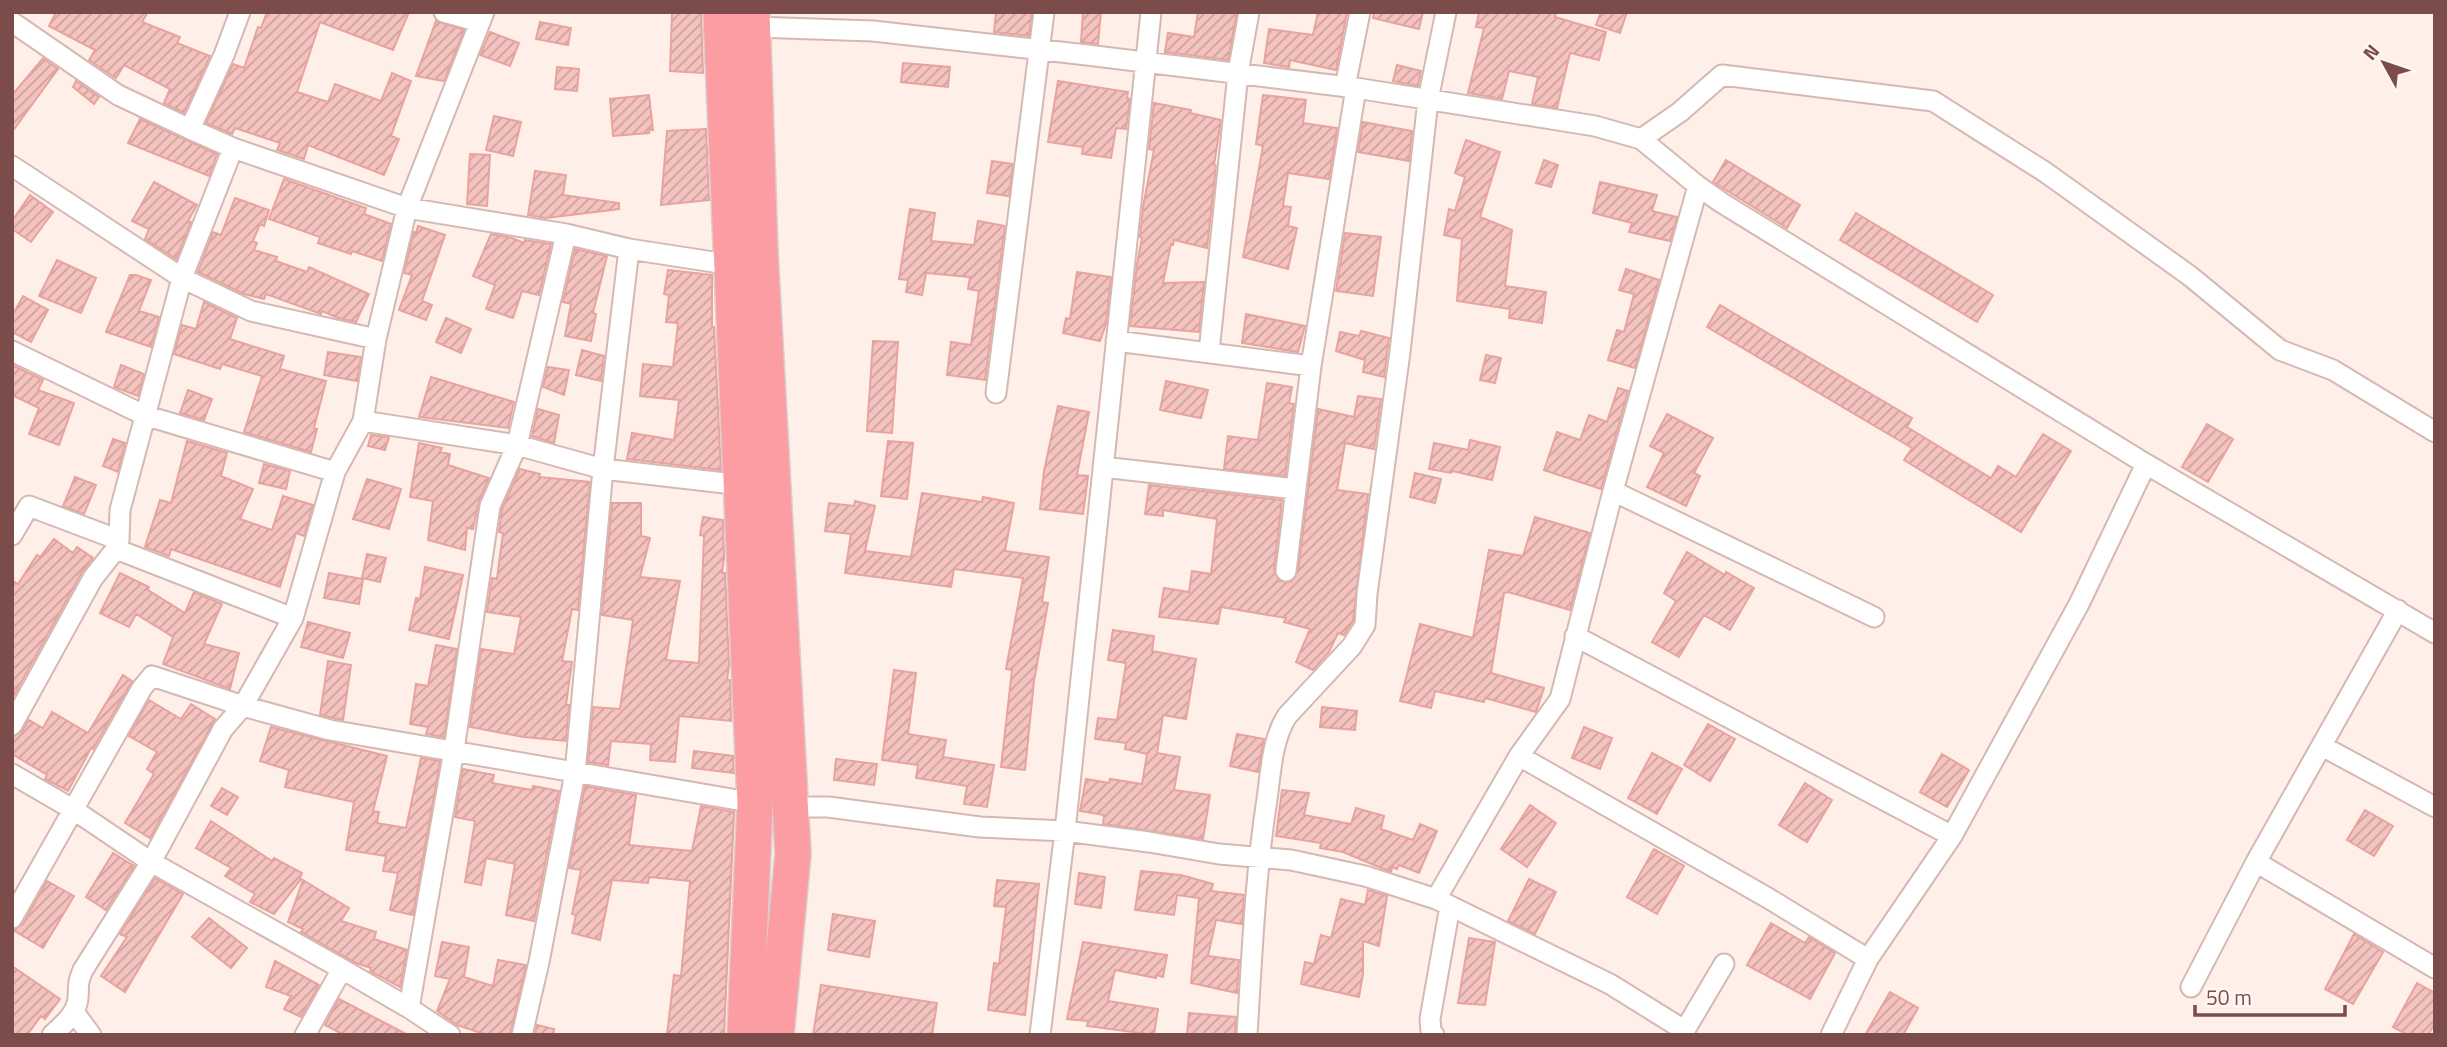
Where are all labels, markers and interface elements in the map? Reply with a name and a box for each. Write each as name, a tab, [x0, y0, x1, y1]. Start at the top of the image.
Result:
north arrow	[2349, 28, 2419, 98]
text: N	[2355, 37, 2386, 66]
scale bar	[2195, 974, 2346, 1018]
text: 50 m	[2206, 981, 2252, 1013]

